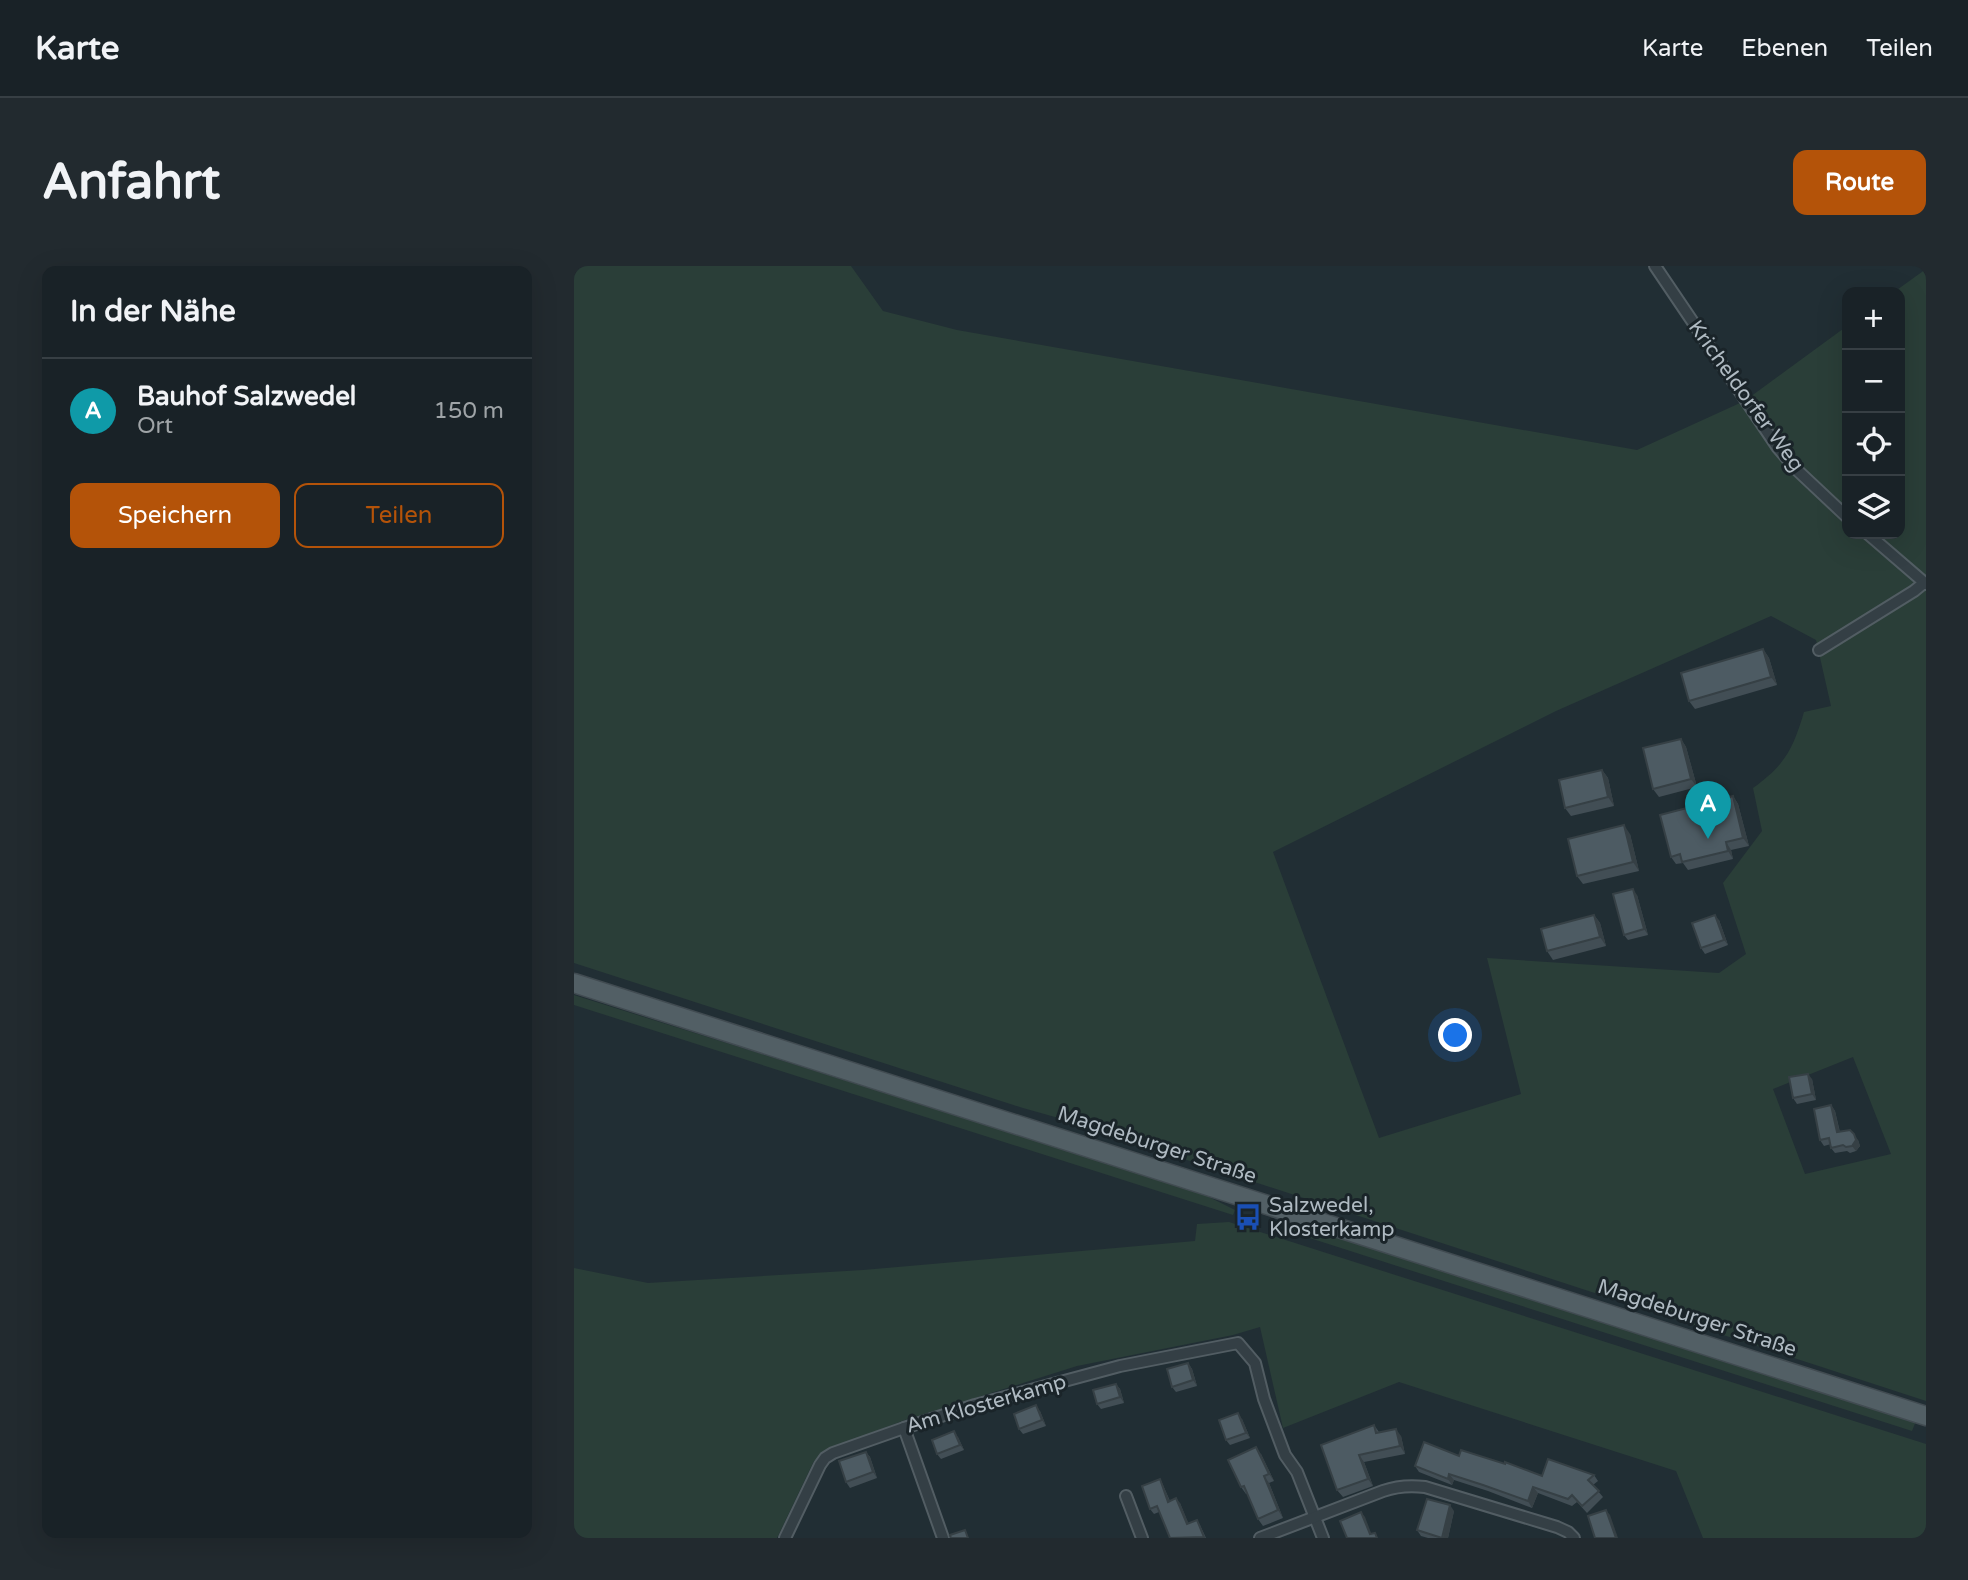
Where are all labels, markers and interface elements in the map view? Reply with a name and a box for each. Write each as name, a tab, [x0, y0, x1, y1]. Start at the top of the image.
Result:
text: Karte	[35, 29, 119, 68]
text: Karte	[1642, 34, 1703, 63]
text: Ebenen	[1741, 34, 1828, 63]
text: Teilen	[1866, 34, 1933, 63]
button: Route	[1793, 150, 1926, 215]
text: Anfahrt	[42, 153, 220, 212]
map controls	[1842, 287, 1905, 539]
button: +	[1842, 287, 1905, 350]
text: In der Nähe	[70, 293, 236, 330]
street label: Kricheldorfer Weg	[1683, 316, 1809, 476]
button: −	[1842, 350, 1905, 413]
text: Bauhof Salzwedel	[137, 381, 356, 412]
text: A	[84, 397, 102, 425]
text: 150 m	[434, 397, 504, 425]
text: Ort	[137, 412, 173, 440]
button: locate	[1842, 413, 1905, 476]
button: layers	[1842, 476, 1905, 539]
button: Speichern	[70, 483, 280, 548]
button: Teilen	[294, 483, 504, 548]
pin: A	[1685, 781, 1731, 839]
your location	[1438, 1018, 1472, 1052]
street label: Magdeburger Straße	[1054, 1101, 1260, 1189]
place label: Salzwedel, Klosterkamp	[1269, 1193, 1394, 1242]
bus stop icon: Salzwedel, Klosterkamp	[1233, 1202, 1263, 1232]
street label: Magdeburger Straße	[1594, 1274, 1800, 1362]
street label: Am Klosterkamp	[903, 1369, 1069, 1439]

